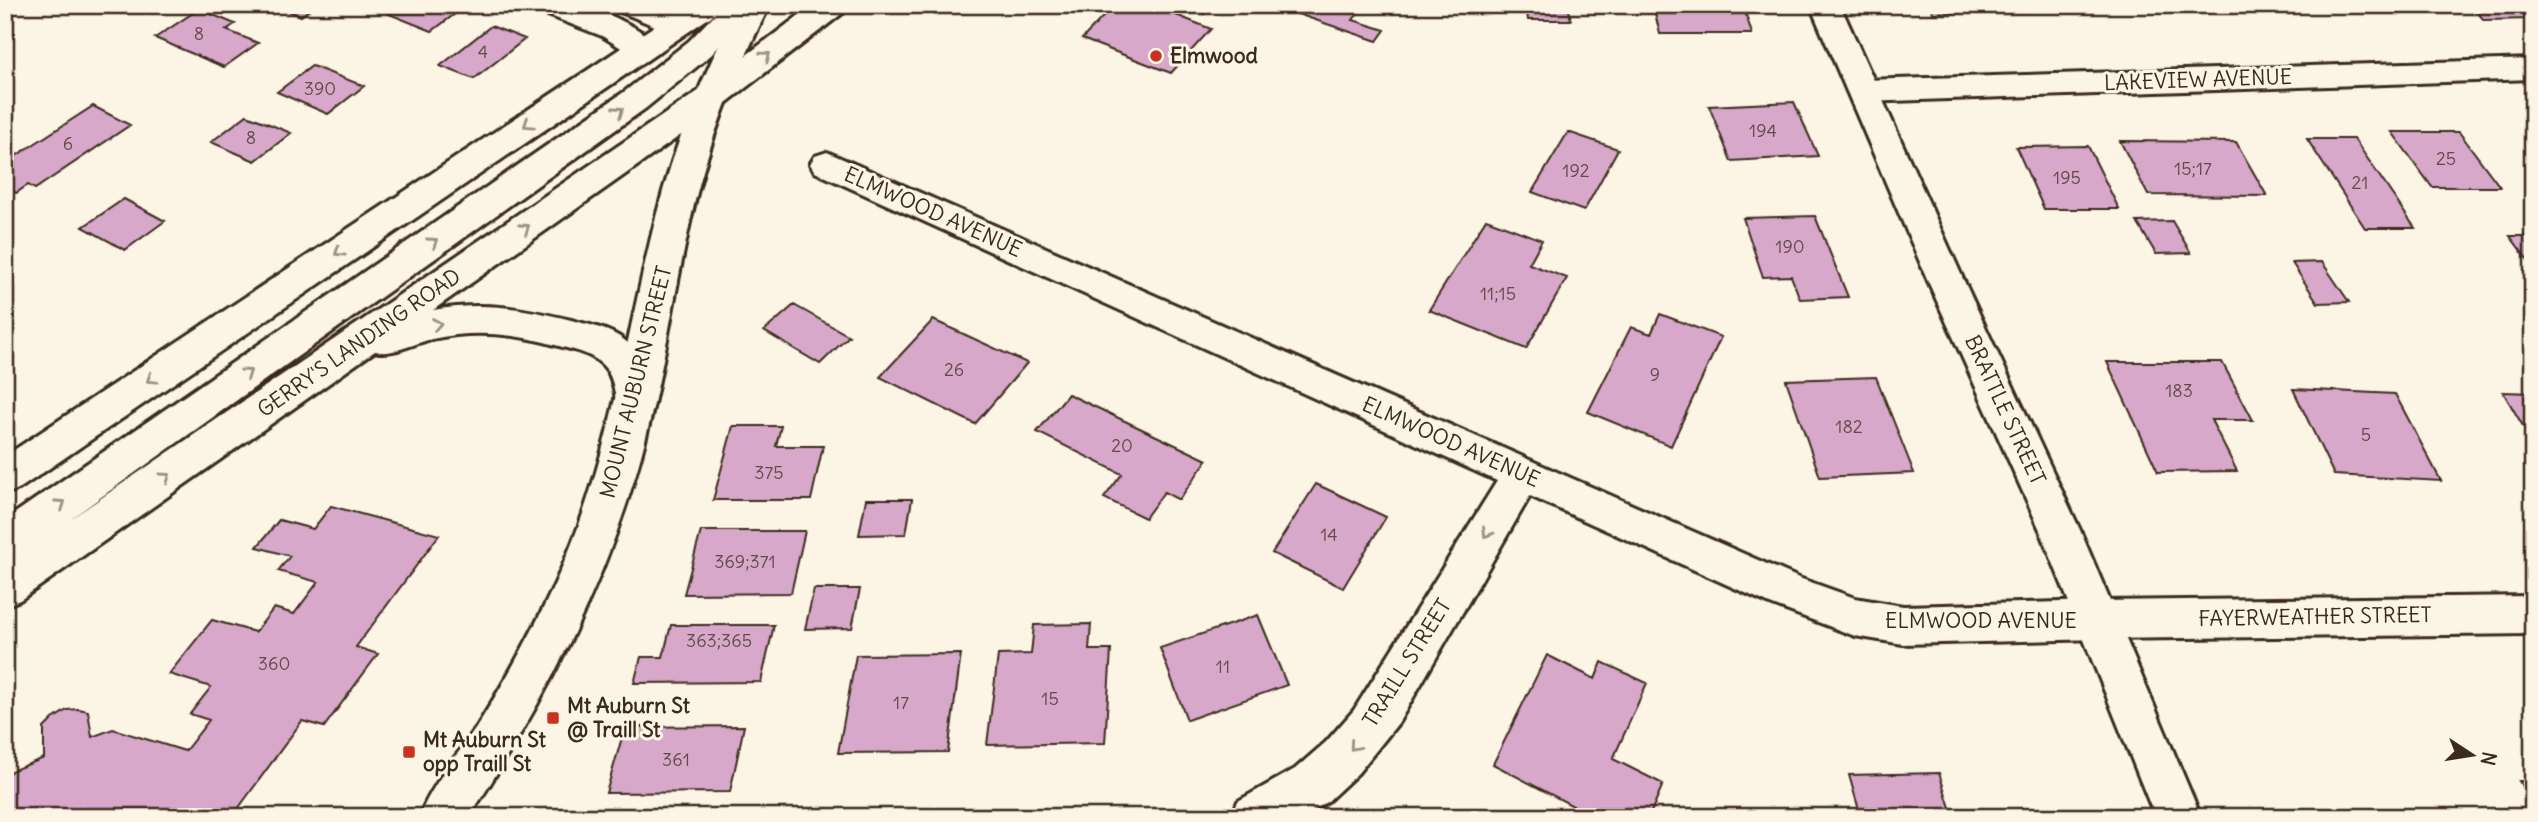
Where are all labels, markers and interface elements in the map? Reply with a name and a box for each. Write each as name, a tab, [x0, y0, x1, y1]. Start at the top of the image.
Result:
house number: 8	[194, 22, 204, 45]
house number: 4	[478, 40, 488, 63]
place label: Elmwood	[1170, 42, 1258, 69]
marker: Elmwood	[1148, 48, 1164, 64]
one-way arrow	[758, 52, 771, 65]
street label: LAKEVIEW AVENUE	[2103, 63, 2293, 96]
house number: 390	[304, 77, 336, 100]
one-way arrow	[611, 107, 624, 119]
one-way arrow	[522, 116, 535, 129]
house number: 194	[1749, 119, 1777, 142]
house number: 8	[246, 126, 256, 149]
house number: 6	[63, 132, 73, 155]
house number: 25	[2436, 147, 2456, 170]
house number: 15;17	[2174, 157, 2212, 180]
house number: 192	[1562, 159, 1590, 182]
street label: ELMWOOD AVENUE	[840, 160, 1026, 263]
house number: 195	[2053, 166, 2081, 189]
house number: 21	[2351, 171, 2369, 194]
one-way arrow	[517, 224, 530, 236]
house number: 190	[1775, 235, 1805, 258]
one-way arrow	[425, 238, 438, 250]
one-way arrow	[334, 244, 347, 256]
street label: GERRY'S LANDING ROAD	[252, 262, 466, 423]
street label: MOUNT AUBURN STREET	[594, 263, 677, 501]
house number: 11;15	[1480, 282, 1516, 305]
one-way arrow	[431, 317, 443, 332]
street label: BRATTLE STREET	[1959, 331, 2052, 489]
house number: 26	[944, 358, 964, 381]
house number: 9	[1650, 363, 1660, 386]
one-way arrow	[239, 369, 252, 381]
one-way arrow	[146, 371, 159, 383]
house number: 183	[2165, 379, 2193, 402]
street label: ELMWOOD AVENUE	[1358, 390, 1544, 493]
house number: 182	[1835, 415, 1863, 438]
house number: 5	[2361, 423, 2371, 446]
house number: 20	[1111, 434, 1133, 457]
house number: 375	[754, 461, 784, 484]
one-way arrow	[158, 473, 171, 485]
one-way arrow	[53, 500, 66, 512]
house number: 14	[1320, 523, 1338, 546]
one-way arrow	[1482, 525, 1495, 538]
house number: 369;371	[714, 550, 776, 573]
street label: TRAILL STREET	[1356, 593, 1457, 732]
street label: FAYERWEATHER STREET	[2198, 601, 2432, 632]
street label: ELMWOOD AVENUE	[1885, 607, 2077, 634]
house number: 363;365	[686, 629, 752, 652]
house number: 360	[258, 652, 290, 675]
house number: 11	[1216, 655, 1230, 678]
house number: 15	[1041, 687, 1059, 710]
house number: 17	[893, 691, 909, 714]
place label: Mt Auburn St @ Traill St	[567, 692, 691, 743]
marker: Mt Auburn St @ Traill St	[545, 710, 561, 726]
north arrow	[2436, 720, 2506, 790]
place label: Mt Auburn St opp Traill St	[423, 726, 547, 777]
one-way arrow	[1349, 738, 1362, 751]
marker: Mt Auburn St opp Traill St	[401, 744, 417, 760]
house number: 361	[662, 748, 690, 771]
text: N	[2476, 750, 2502, 767]

